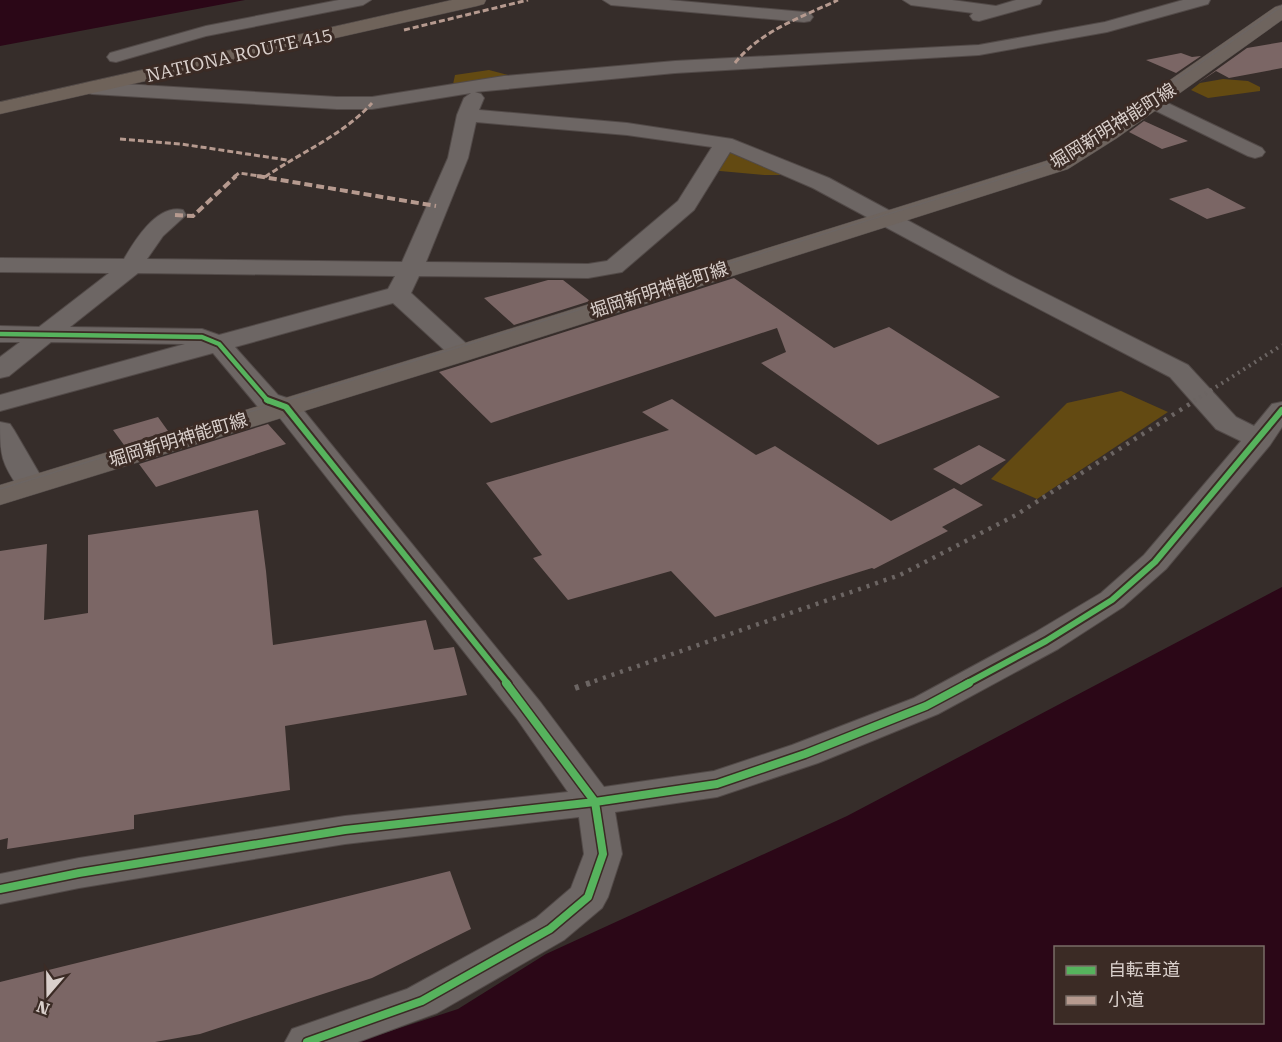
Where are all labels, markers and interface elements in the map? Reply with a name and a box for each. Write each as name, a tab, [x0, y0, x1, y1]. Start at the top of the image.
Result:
street label: NATIONA ROUTE 415	[144, 23, 334, 86]
street label: 堀岡新明神能町線	[1046, 79, 1179, 173]
street label: 堀岡新明神能町線	[587, 257, 731, 322]
street label: 堀岡新明神能町線	[106, 408, 250, 471]
legend	[1054, 946, 1264, 1024]
text: 自転車道	[1108, 959, 1180, 980]
north arrow	[18, 964, 78, 1024]
text: 小道	[1108, 989, 1144, 1010]
text: N	[34, 997, 52, 1019]

